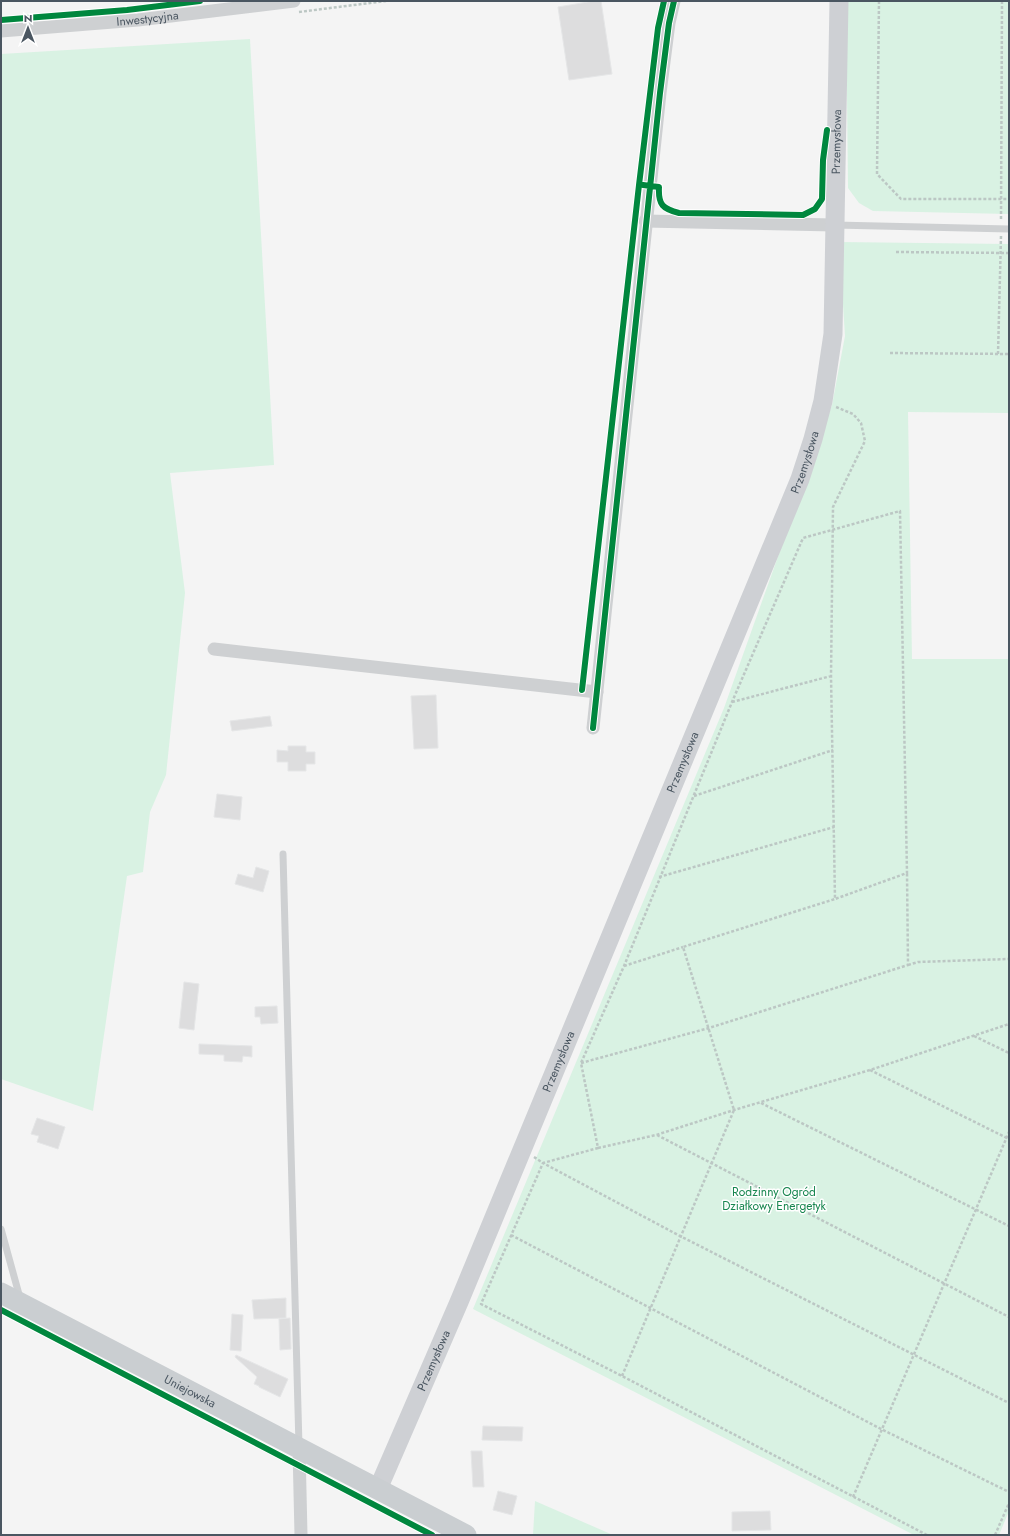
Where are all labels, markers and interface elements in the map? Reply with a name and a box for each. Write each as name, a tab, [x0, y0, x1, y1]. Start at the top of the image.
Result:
street label: Inwestycyjna	[116, 6, 180, 31]
north arrow	[8, 8, 48, 48]
text: N	[24, 10, 32, 26]
street label: Przemysłowa	[827, 109, 846, 174]
street label: Przemysłowa	[786, 429, 824, 496]
street label: Przemysłowa	[662, 729, 703, 796]
street label: Przemysłowa	[538, 1028, 579, 1095]
park label: Rodzinny Ogród Działkowy Energetyk	[722, 1183, 827, 1215]
street label: Przemysłowa	[412, 1327, 455, 1394]
street label: Uniejowska	[161, 1370, 219, 1412]

